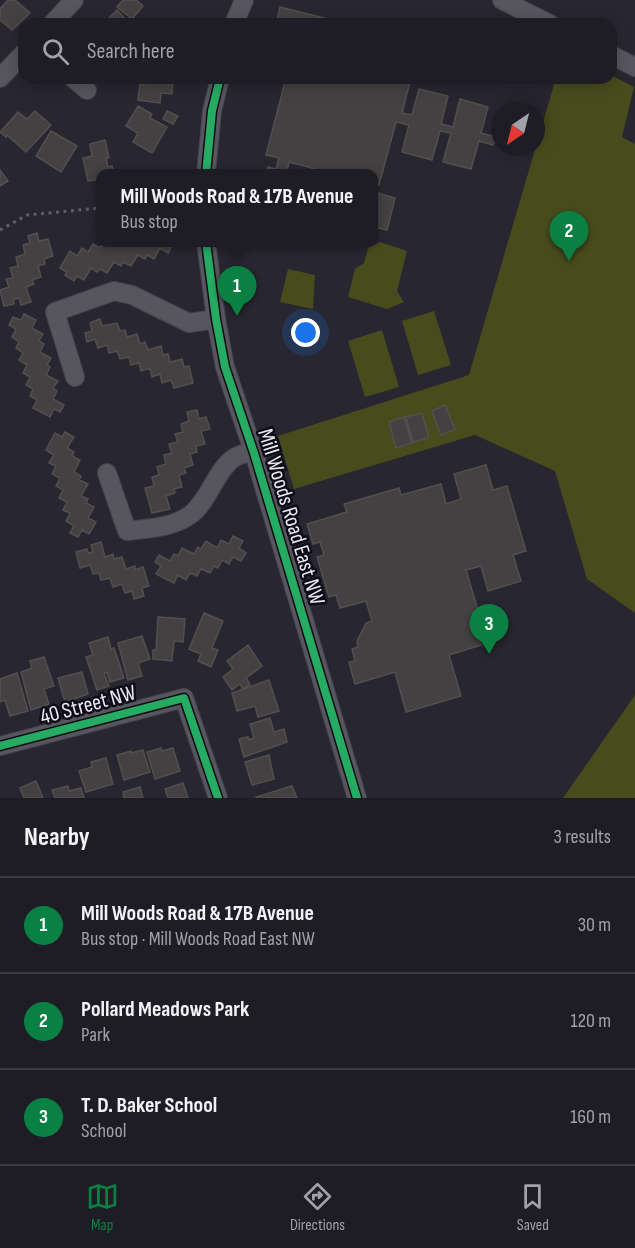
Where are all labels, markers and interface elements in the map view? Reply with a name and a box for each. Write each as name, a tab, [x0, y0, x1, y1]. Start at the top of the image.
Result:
search box	[18, 18, 617, 84]
icon: search	[39, 35, 72, 68]
text: Search here	[87, 38, 174, 65]
north arrow	[491, 102, 545, 156]
popup	[96, 169, 378, 247]
text: Mill Woods Road & 17B Avenue	[121, 183, 353, 210]
text: Bus stop	[121, 210, 178, 234]
pin: 2	[550, 212, 588, 261]
pin: 1	[218, 266, 256, 316]
your location	[291, 318, 320, 347]
street label: Mill Woods Road East NW	[251, 426, 331, 608]
pin: 3	[470, 604, 508, 654]
street label: 40 Street NW	[37, 679, 139, 731]
text: Nearby	[24, 822, 90, 853]
text: 3 results	[554, 825, 611, 849]
text: Mill Woods Road & 17B Avenue	[81, 900, 314, 927]
text: 1	[40, 913, 47, 937]
text: 30 m	[578, 913, 611, 937]
text: Bus stop · Mill Woods Road East NW	[81, 927, 315, 951]
text: Pollard Meadows Park	[81, 996, 249, 1023]
text: 2	[39, 1009, 48, 1033]
text: 120 m	[571, 1009, 611, 1033]
text: Park	[81, 1023, 110, 1047]
text: T. D. Baker School	[81, 1092, 217, 1119]
text: 3	[39, 1105, 48, 1129]
text: 160 m	[570, 1105, 611, 1129]
text: School	[81, 1119, 126, 1143]
tab: Map	[86, 1180, 119, 1235]
tab: Directions	[290, 1180, 345, 1235]
tab: Saved	[516, 1180, 549, 1235]

